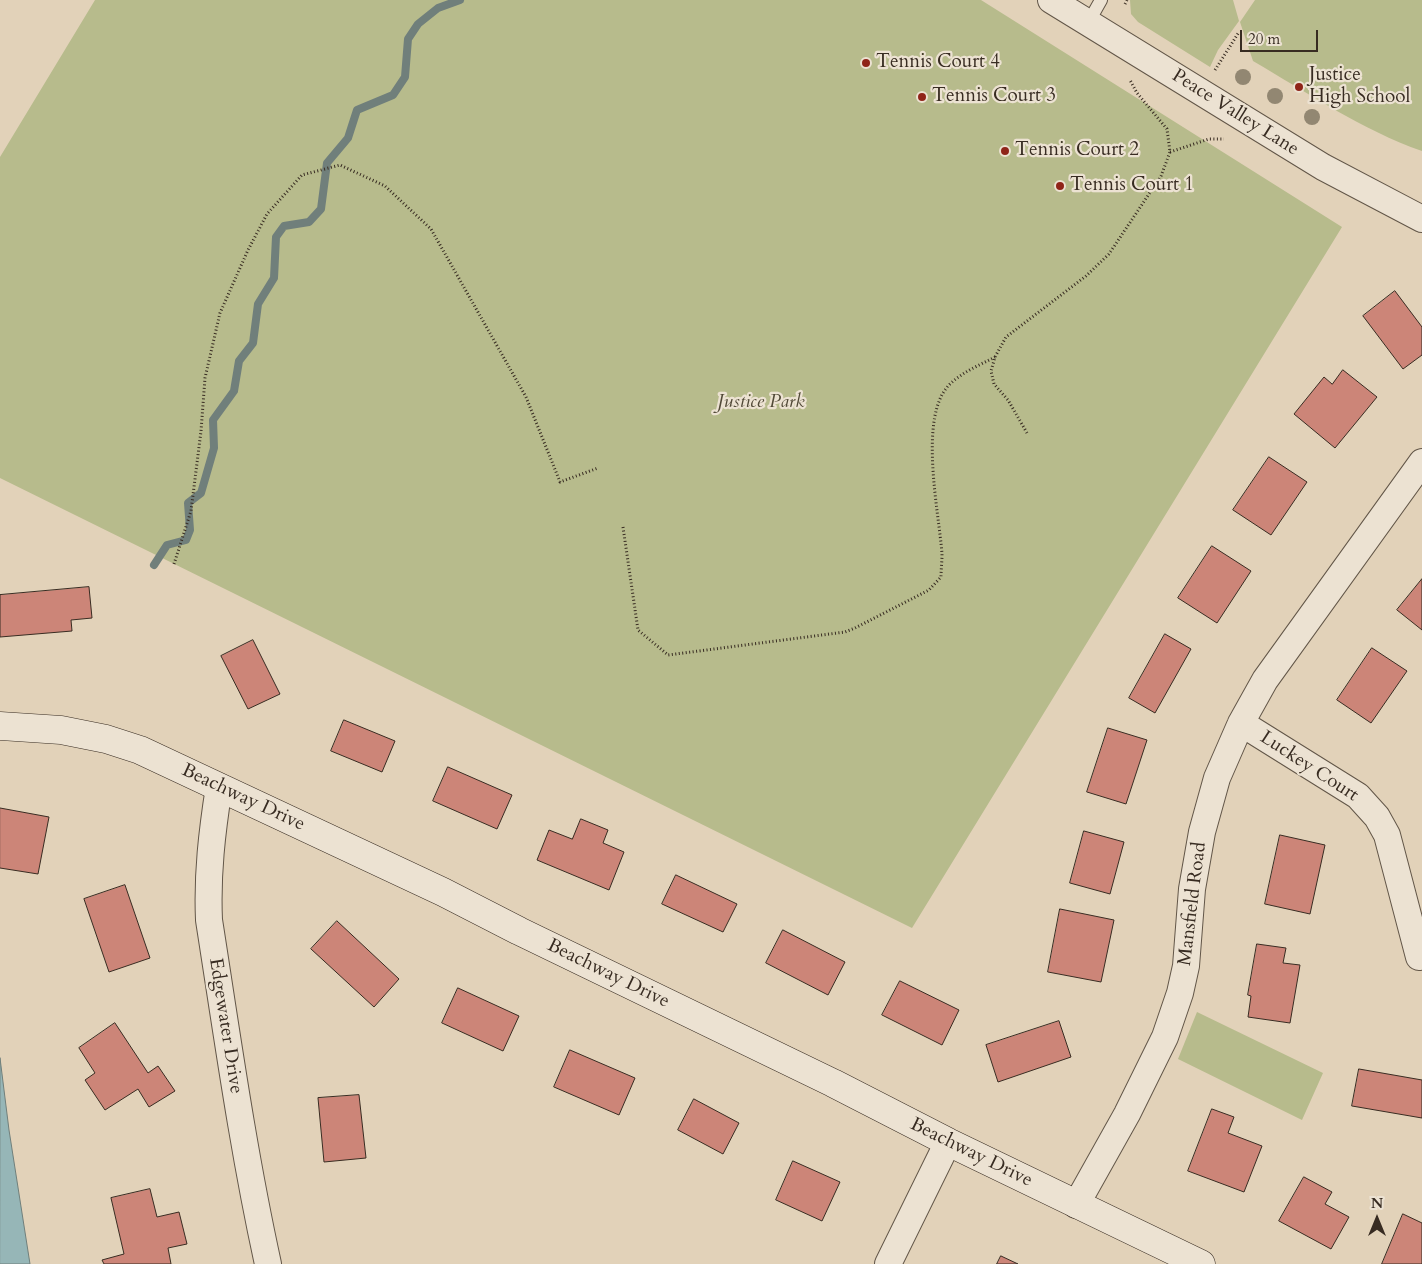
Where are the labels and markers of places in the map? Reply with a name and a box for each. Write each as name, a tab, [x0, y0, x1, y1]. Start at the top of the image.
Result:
place label: Tennis Court 4	[876, 52, 1000, 74]
marker: Tennis Court 4	[860, 57, 872, 69]
place label: Justice High School	[1309, 65, 1410, 109]
marker: Justice High School	[1293, 81, 1305, 93]
place label: Tennis Court 3	[932, 86, 1056, 108]
marker: Tennis Court 3	[916, 91, 928, 103]
place label: Tennis Court 2	[1015, 140, 1139, 162]
marker: Tennis Court 2	[999, 145, 1011, 157]
place label: Tennis Court 1	[1070, 175, 1194, 197]
marker: Tennis Court 1	[1054, 180, 1066, 192]

